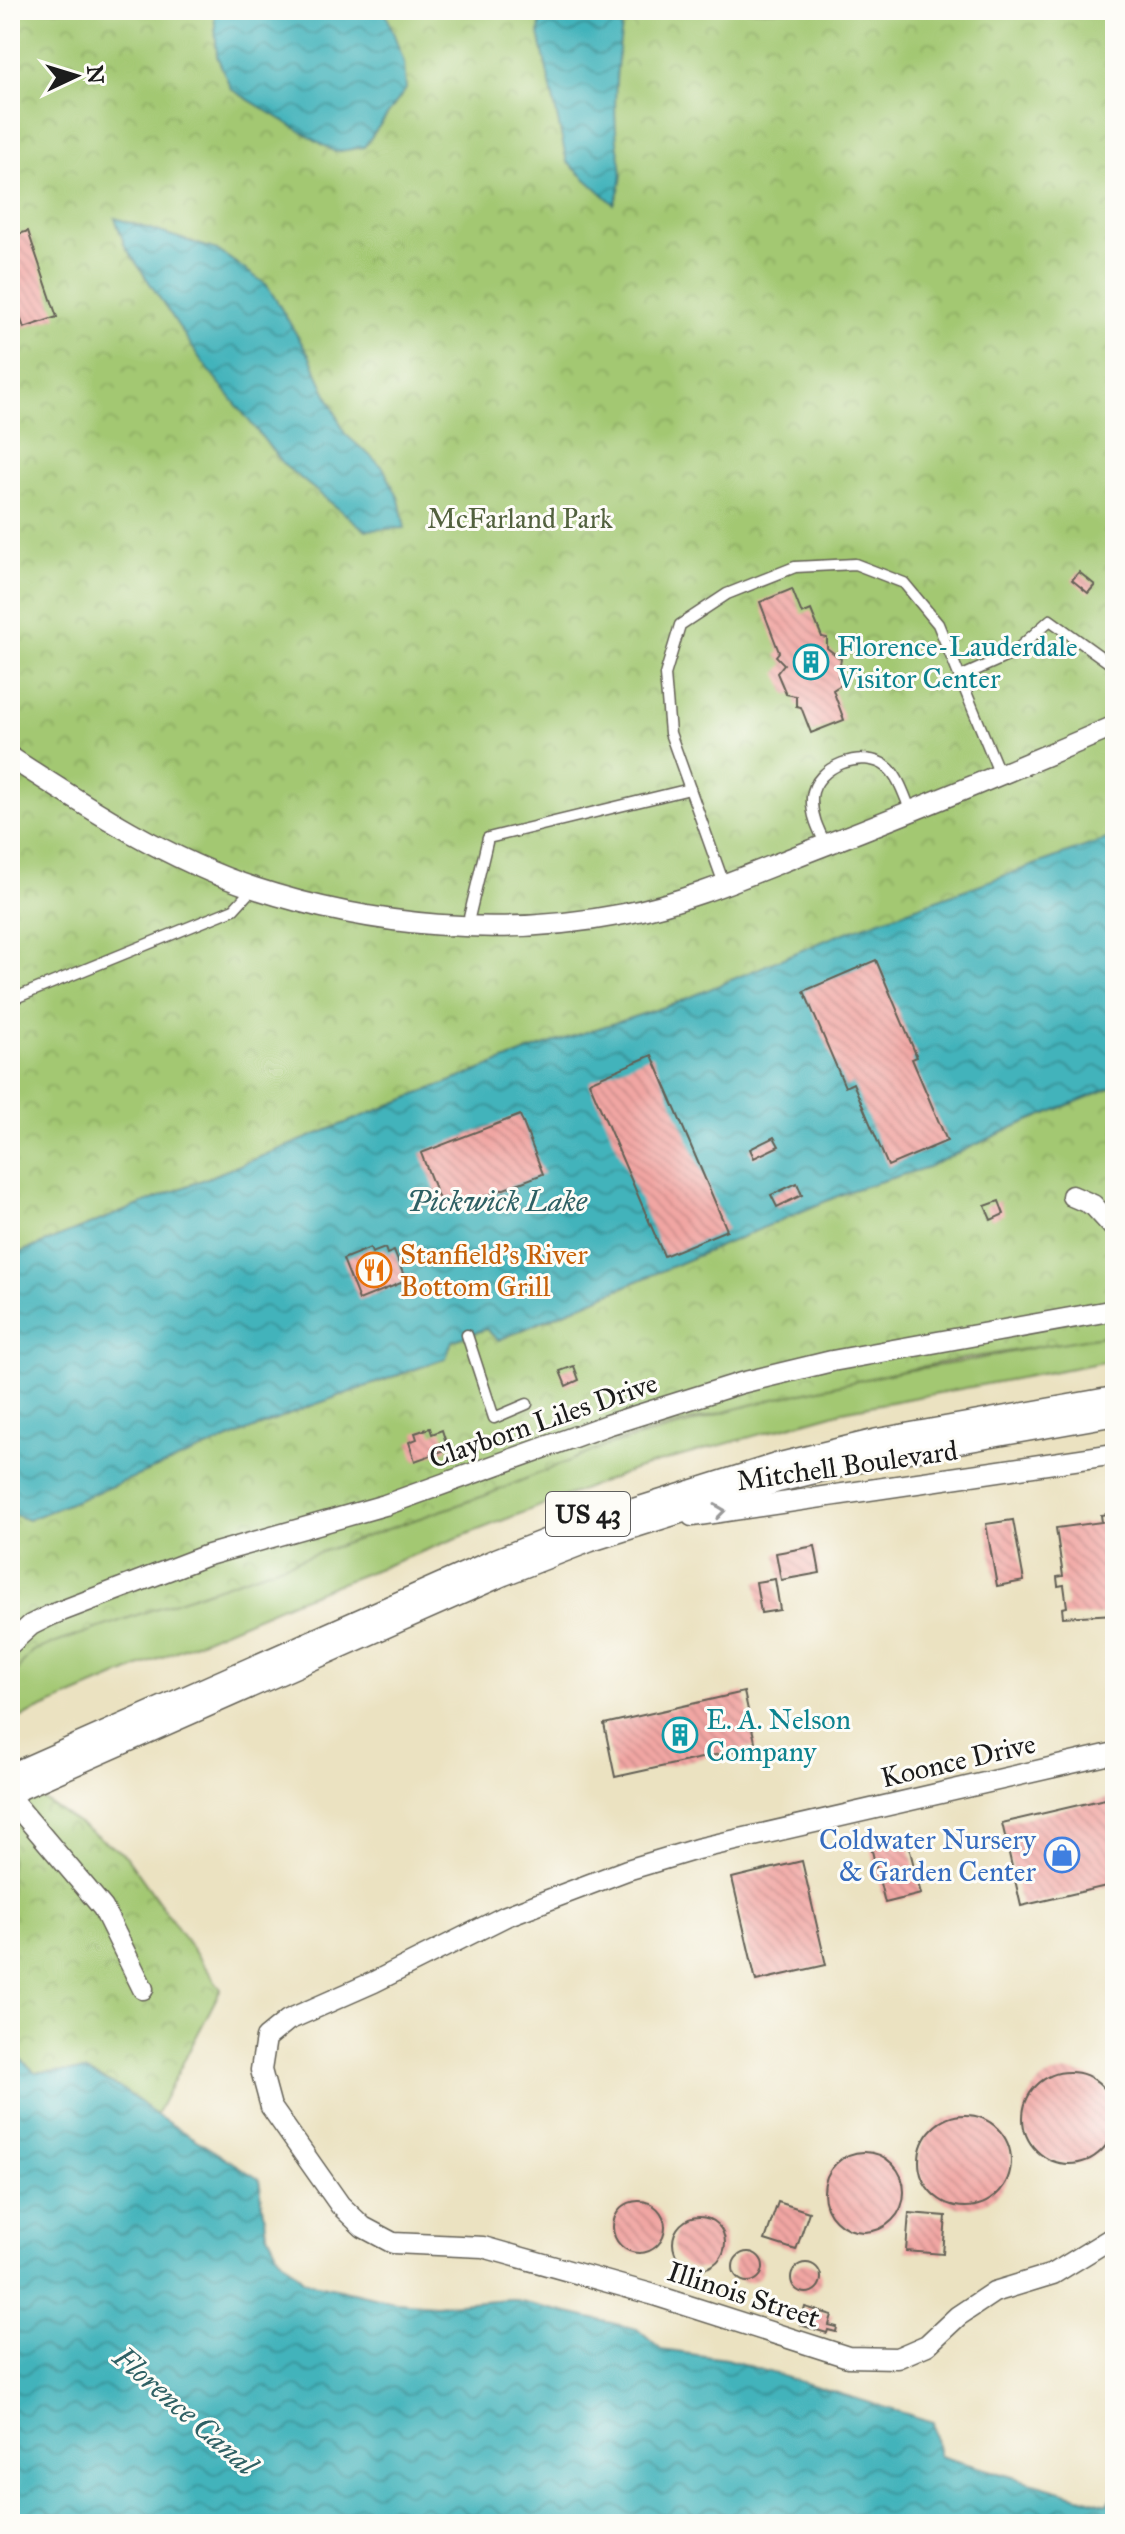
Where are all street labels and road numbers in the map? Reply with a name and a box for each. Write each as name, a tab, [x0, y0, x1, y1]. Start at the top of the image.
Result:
street label: Clayborn Liles Drive	[424, 1365, 662, 1476]
street label: Mitchell Boulevard	[734, 1433, 960, 1498]
road number: US 43	[546, 1492, 630, 1536]
street label: Koonce Drive	[877, 1726, 1039, 1795]
street label: Illinois Street	[663, 2253, 824, 2336]

